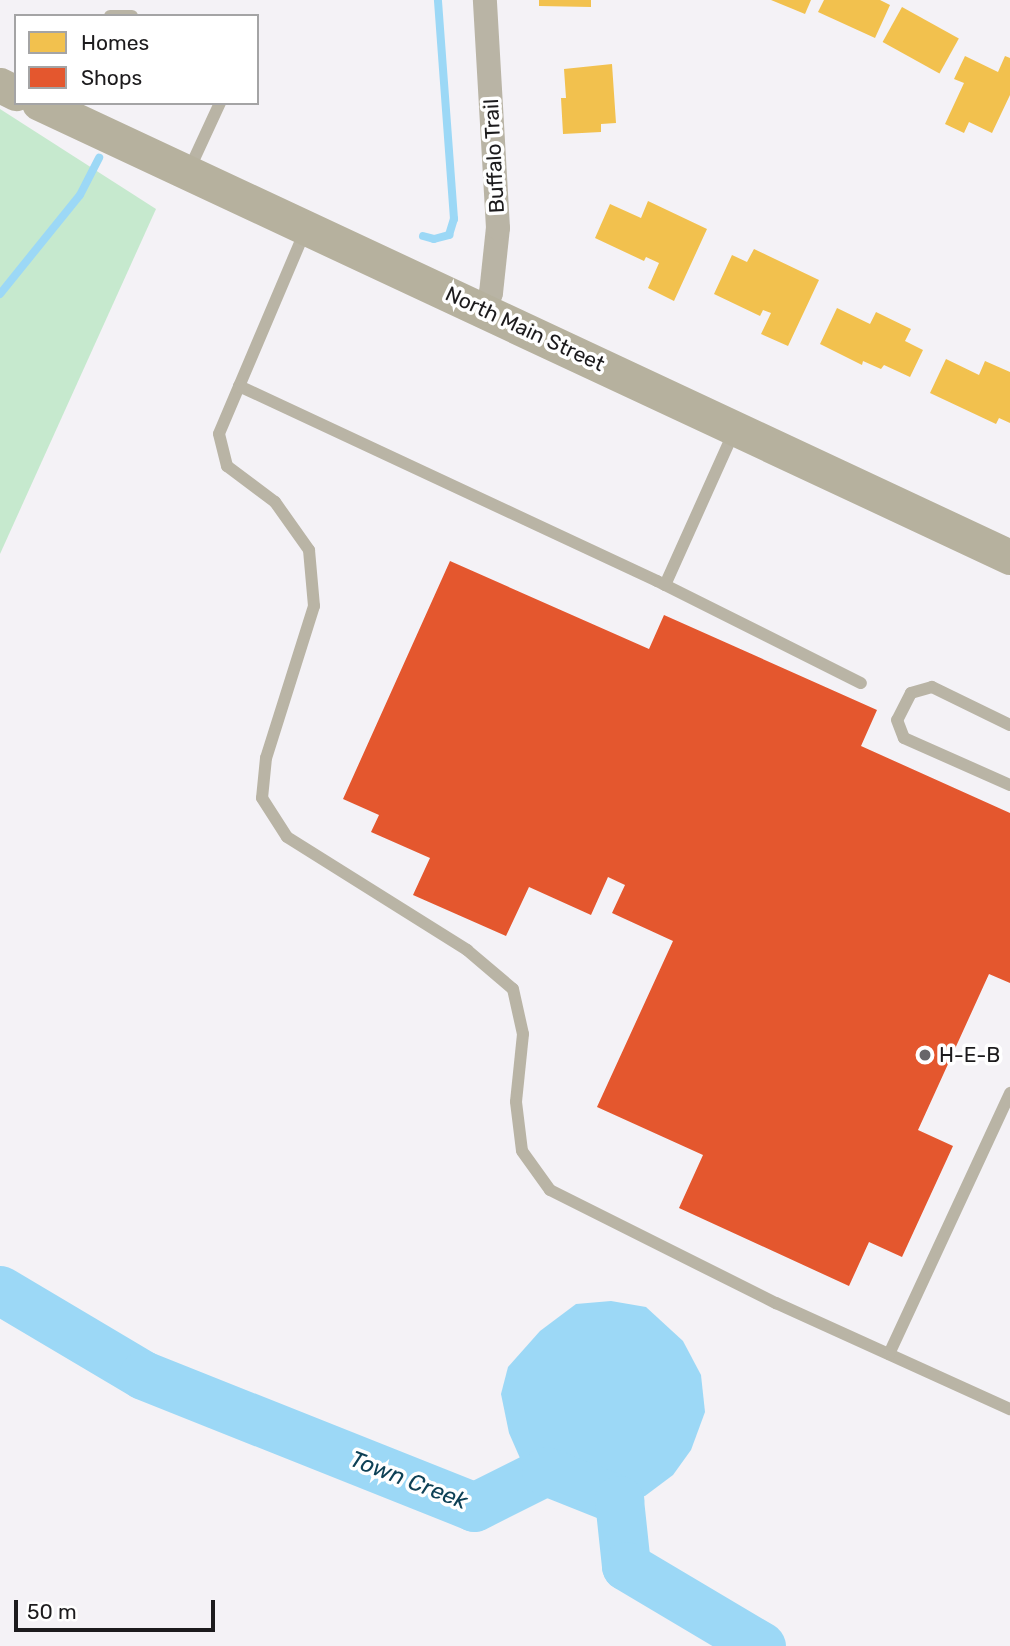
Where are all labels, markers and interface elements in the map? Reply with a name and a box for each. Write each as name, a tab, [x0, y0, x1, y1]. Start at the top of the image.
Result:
legend	[14, 14, 259, 105]
text: Homes	[81, 30, 149, 55]
text: Shops	[81, 65, 142, 90]
street label: Buffalo Trail	[478, 98, 510, 214]
street label: North Main Street	[441, 281, 609, 377]
place label: H-E-B	[939, 1042, 1000, 1068]
marker: H-E-B	[917, 1047, 933, 1063]
water label: Town Creek	[346, 1445, 472, 1515]
scale bar	[18, 1586, 219, 1630]
text: 50 m	[27, 1599, 77, 1624]

